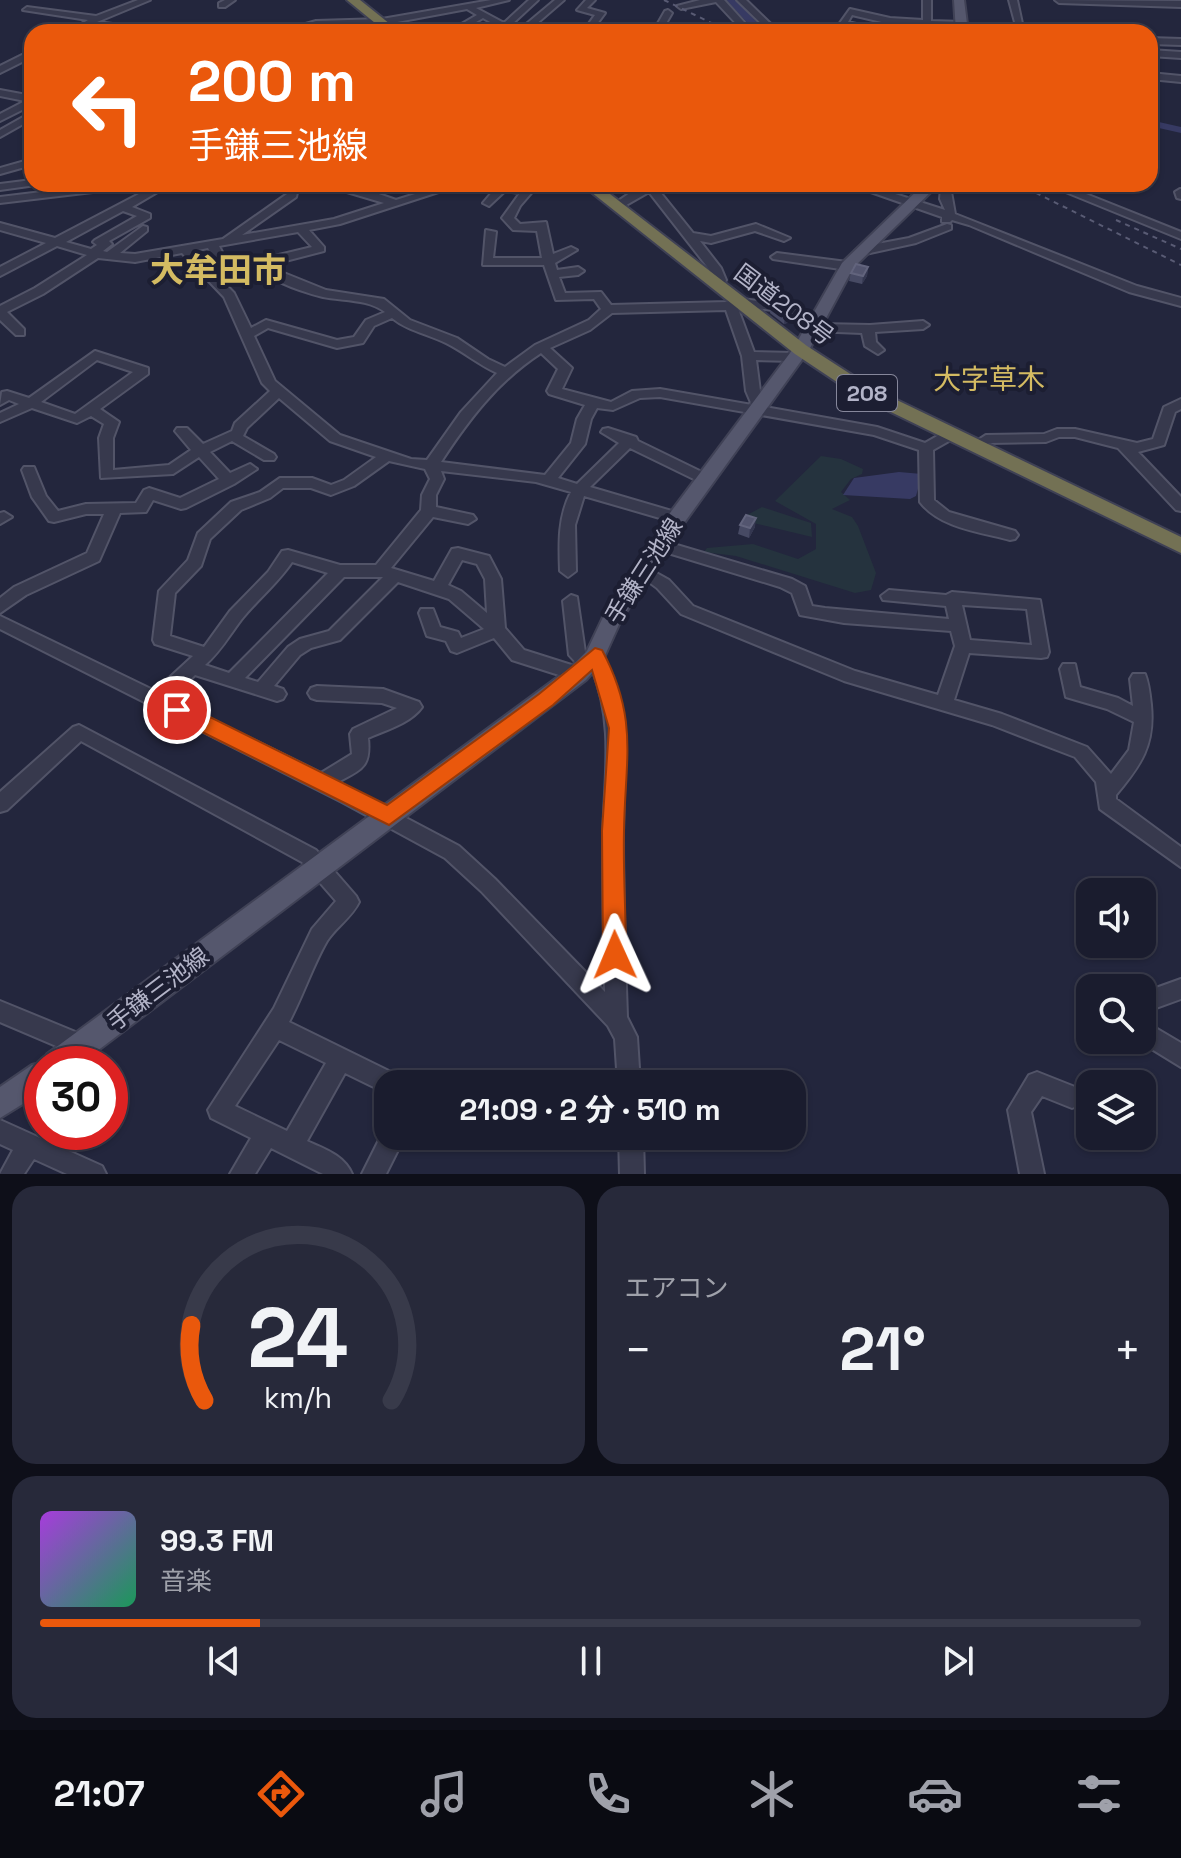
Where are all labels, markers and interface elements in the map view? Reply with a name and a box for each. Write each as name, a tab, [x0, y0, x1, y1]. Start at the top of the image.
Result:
text: 200 m	[188, 46, 356, 117]
icon: left	[56, 56, 160, 160]
text: 手鎌三池線	[188, 123, 368, 169]
district label: 大牟田市	[150, 249, 286, 292]
street label: 国道208号	[728, 257, 840, 352]
district label: 大字草木	[933, 361, 1045, 397]
road number: 208	[837, 375, 897, 411]
street label: 手鎌三池線	[598, 512, 689, 629]
pin	[143, 676, 211, 744]
icon: arrive	[155, 688, 199, 732]
map controls	[1076, 878, 1156, 1150]
button: sound	[1076, 878, 1156, 958]
position arrow	[573, 913, 657, 997]
street label: 手鎌三池線	[100, 940, 215, 1037]
button: search	[1076, 974, 1156, 1054]
speed limit sign: 30	[24, 1046, 128, 1150]
button: layers	[1076, 1070, 1156, 1150]
text: 21:09 · 2 分 · 510 m	[460, 1090, 721, 1129]
text: エアコン	[625, 1271, 729, 1305]
text: 24	[248, 1285, 349, 1391]
text: 21°	[840, 1311, 926, 1388]
text: −	[625, 1322, 652, 1378]
text: +	[1114, 1322, 1141, 1378]
text: km/h	[264, 1380, 332, 1416]
text: 99.3 FM	[160, 1521, 274, 1560]
text: 音楽	[160, 1564, 212, 1598]
icon: previous	[202, 1639, 246, 1683]
icon: pause	[569, 1639, 613, 1683]
icon: next	[936, 1639, 980, 1683]
icon: directions	[253, 1766, 309, 1822]
icon: music	[416, 1766, 472, 1822]
icon: phone	[580, 1766, 636, 1822]
icon: climate	[744, 1766, 800, 1822]
icon: car	[907, 1766, 963, 1822]
icon: filters	[1071, 1766, 1127, 1822]
text: 21:07	[54, 1771, 145, 1817]

